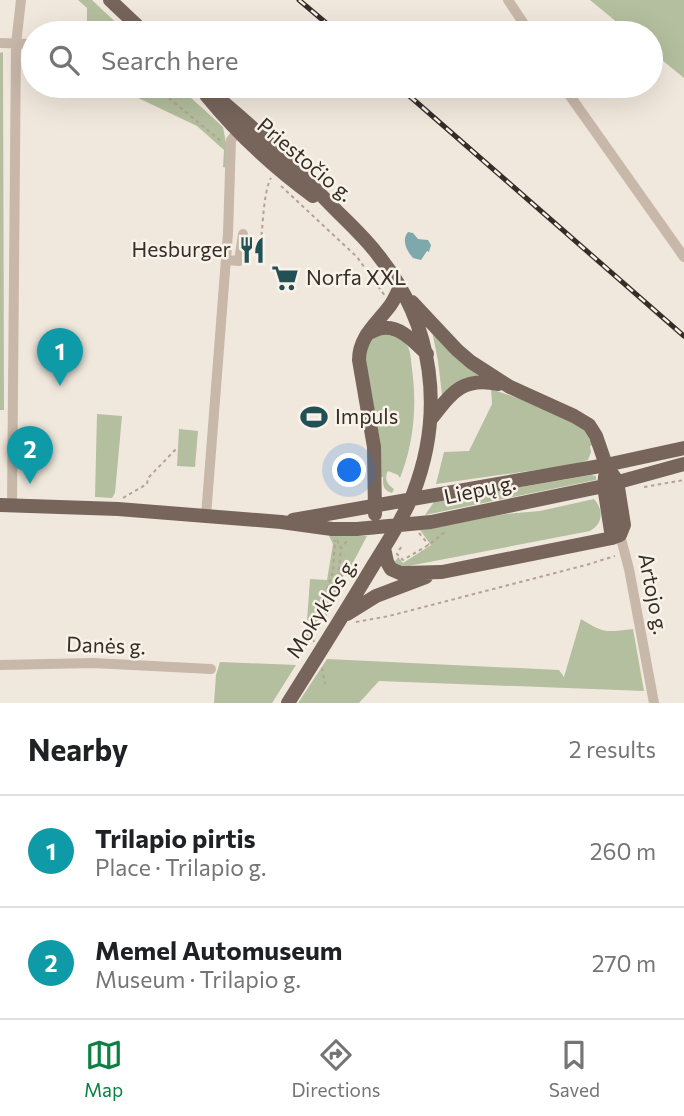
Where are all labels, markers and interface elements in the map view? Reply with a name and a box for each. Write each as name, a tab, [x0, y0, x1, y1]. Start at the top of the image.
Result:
search box	[21, 21, 663, 98]
icon: search	[45, 41, 83, 79]
text: Search here	[101, 44, 239, 75]
street label: Priestočio g.	[253, 112, 359, 206]
restaurant icon: Hesburger	[237, 235, 267, 265]
place label: Hesburger	[131, 236, 231, 261]
supermarket icon: Norfa XXL	[270, 263, 300, 293]
place label: Norfa XXL	[306, 264, 406, 289]
pin: 1	[37, 328, 83, 386]
sports icon: Impuls	[299, 402, 329, 432]
place label: Impuls	[335, 403, 398, 428]
pin: 2	[7, 426, 53, 484]
your location	[332, 453, 366, 487]
street label: Liepų g.	[441, 469, 518, 508]
street label: Artojo g.	[634, 551, 675, 636]
street label: Mokyklos g.	[280, 552, 361, 662]
street label: Danės g.	[66, 631, 146, 658]
text: Nearby	[28, 730, 128, 767]
text: 2 results	[569, 735, 656, 763]
text: Trilapio pirtis	[95, 822, 256, 853]
text: 1	[46, 837, 56, 865]
text: 260 m	[590, 837, 656, 865]
text: Place · Trilapio g.	[95, 853, 266, 881]
text: Memel Automuseum	[95, 934, 343, 965]
text: 2	[44, 949, 58, 977]
text: 270 m	[592, 949, 656, 977]
text: Museum · Trilapio g.	[95, 965, 301, 993]
tab: Map	[84, 1036, 123, 1101]
tab: Directions	[291, 1036, 381, 1101]
tab: Saved	[549, 1036, 600, 1101]

